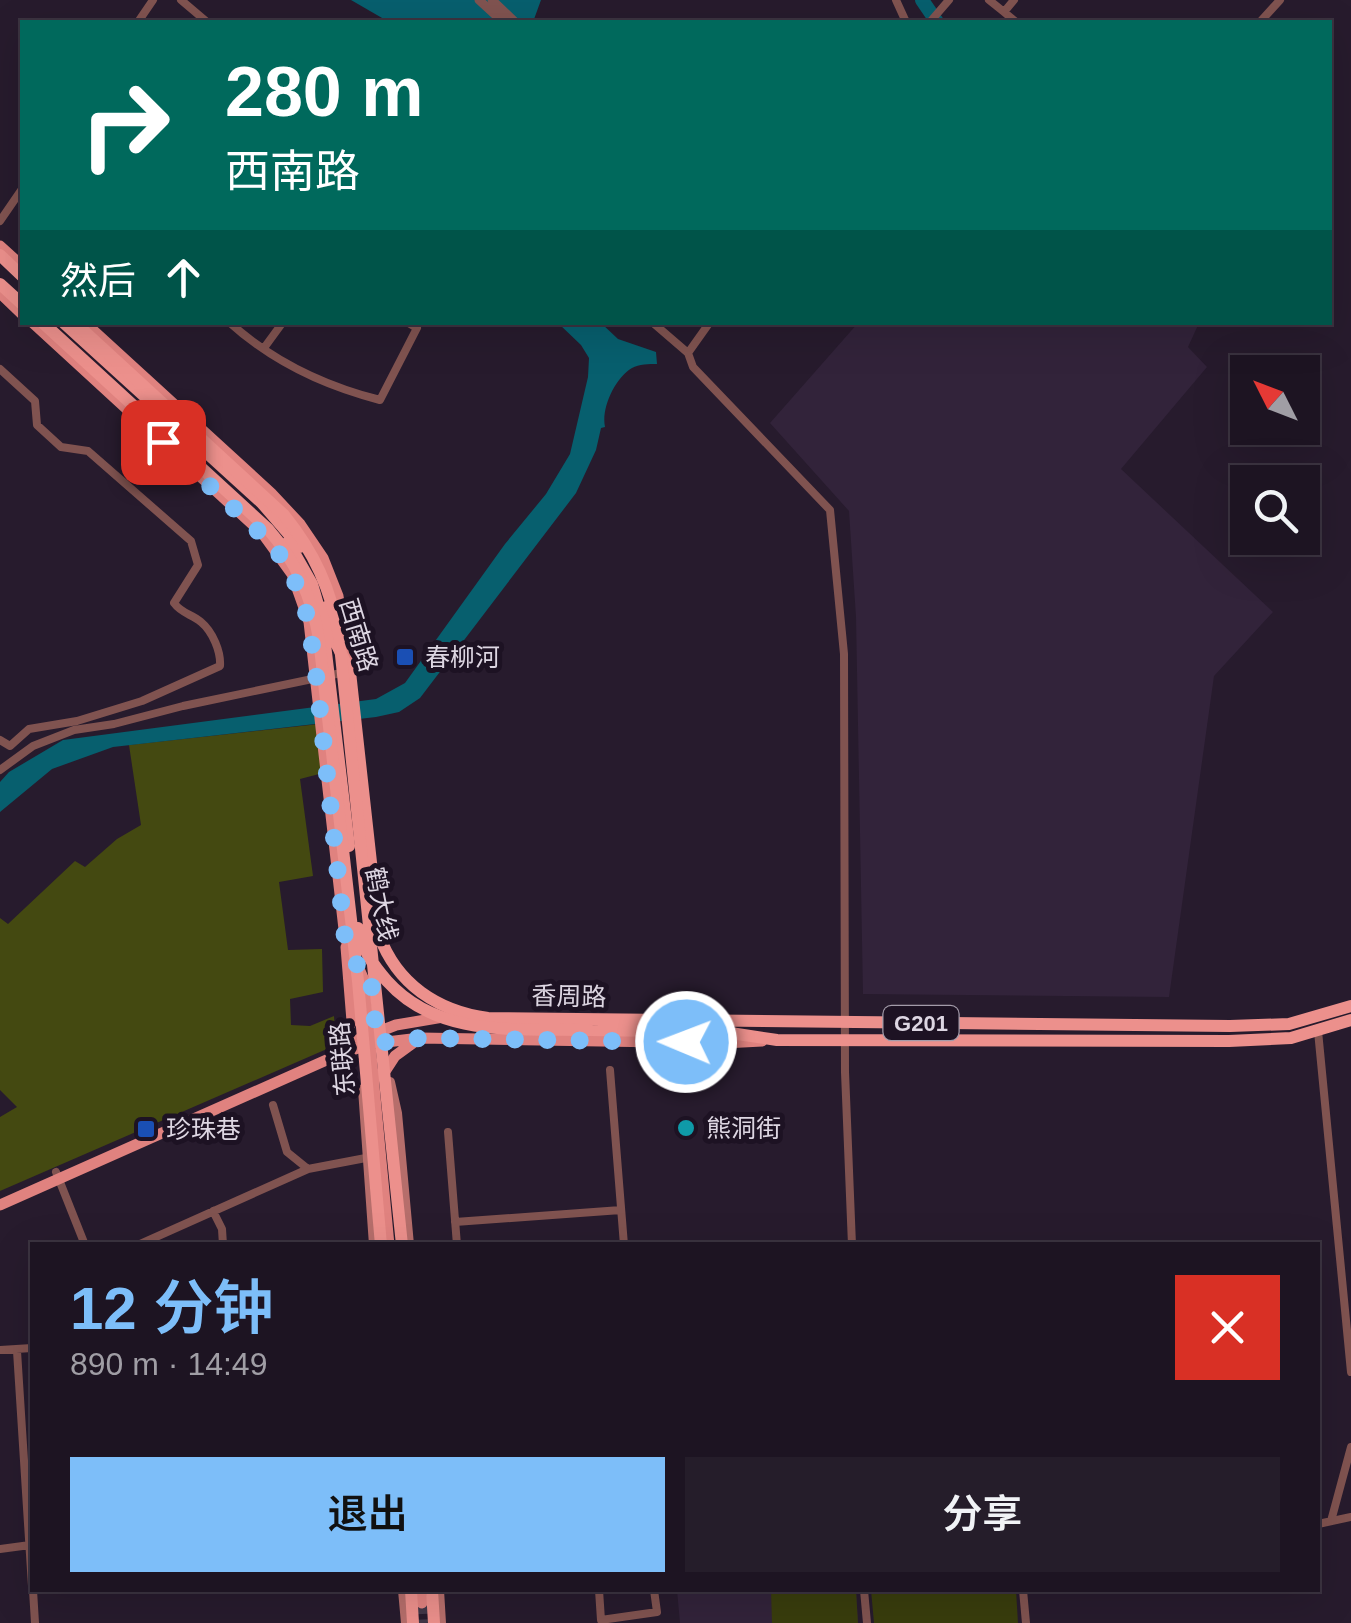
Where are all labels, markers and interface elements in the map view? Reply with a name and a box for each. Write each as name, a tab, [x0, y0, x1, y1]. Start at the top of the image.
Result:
text: 280 m	[225, 53, 423, 131]
icon: right	[60, 60, 190, 190]
text: 西南路	[225, 146, 360, 197]
icon: ahead	[156, 250, 211, 305]
text: 然后	[60, 260, 136, 302]
north arrow	[1230, 355, 1320, 445]
map controls	[1230, 355, 1320, 555]
pin	[121, 400, 206, 485]
icon: arrive	[136, 415, 191, 470]
button: search	[1230, 465, 1320, 555]
street label: 西南路	[335, 595, 383, 675]
place label: 春柳河	[425, 643, 500, 671]
marker: 春柳河	[394, 646, 416, 668]
street label: 鹤大线	[361, 865, 403, 943]
street label: 香周路	[531, 981, 607, 1011]
position arrow	[634, 990, 738, 1094]
road number: G201	[884, 1006, 958, 1040]
street label: 东联路	[325, 1020, 359, 1098]
place label: 熊洞街	[706, 1114, 781, 1142]
place label: 珍珠巷	[166, 1115, 241, 1143]
marker: 熊洞街	[675, 1117, 697, 1139]
marker: 珍珠巷	[135, 1118, 157, 1140]
text: 12 分钟	[70, 1275, 273, 1342]
button: close	[1175, 1275, 1280, 1380]
text: 890 m · 14:49	[70, 1346, 267, 1382]
button: 退出	[70, 1457, 665, 1572]
button: 分享	[685, 1457, 1280, 1572]

